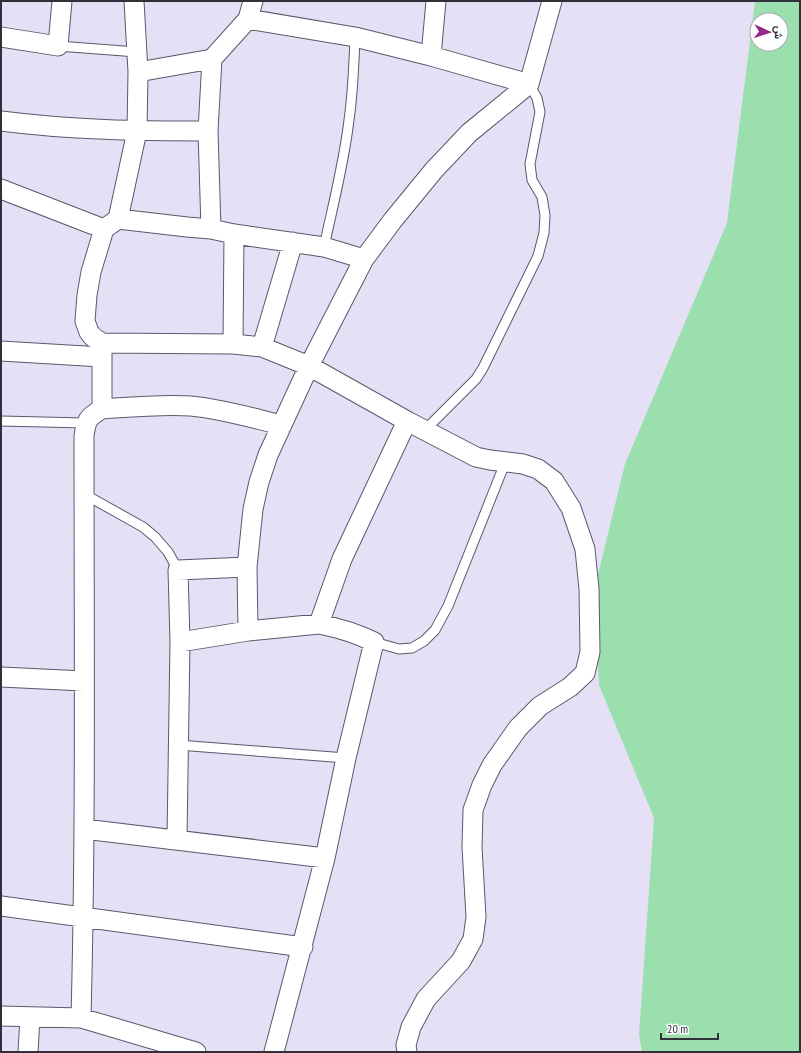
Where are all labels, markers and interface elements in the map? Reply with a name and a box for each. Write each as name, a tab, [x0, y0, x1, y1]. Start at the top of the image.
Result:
north arrow	[749, 12, 789, 52]
text: ش	[772, 26, 786, 39]
scale bar	[661, 1015, 718, 1041]
text: 20 m	[667, 1021, 688, 1036]

